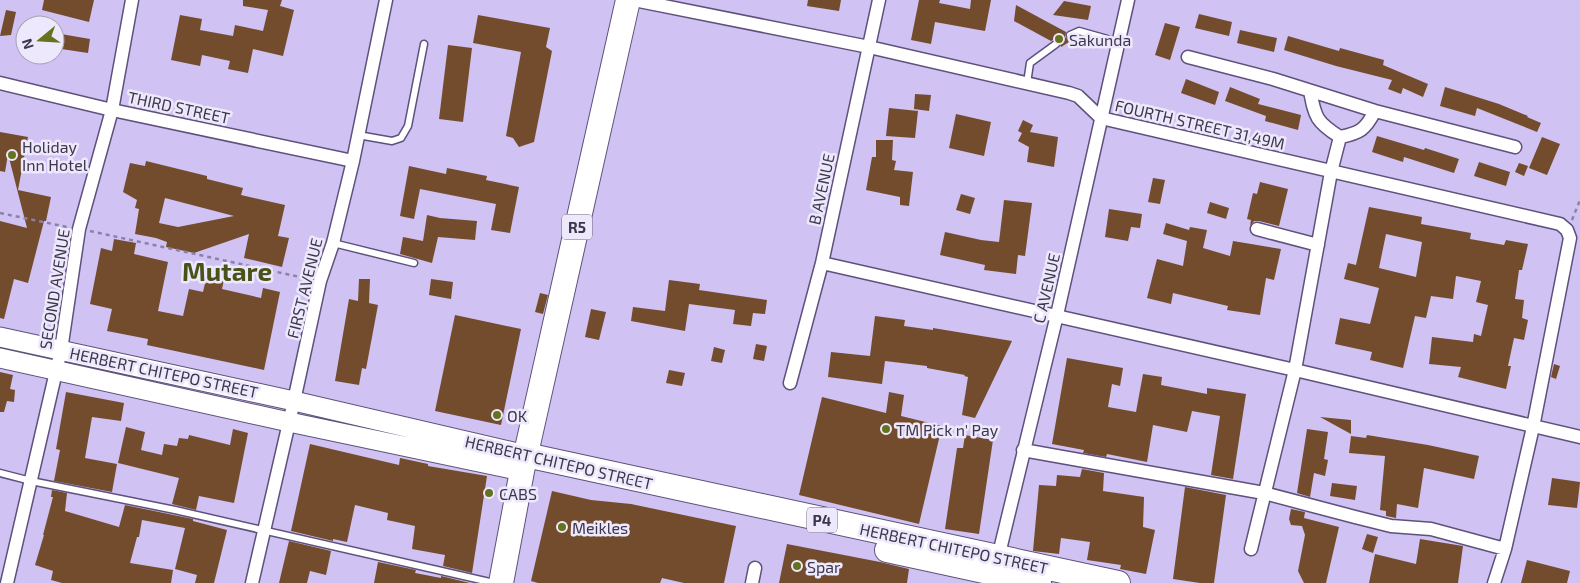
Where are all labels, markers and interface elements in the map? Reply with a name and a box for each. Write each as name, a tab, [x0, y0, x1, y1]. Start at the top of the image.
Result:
north arrow	[15, 15, 65, 65]
place label: Sakunda	[1069, 30, 1131, 49]
marker: Sakunda	[1053, 33, 1065, 45]
text: N	[18, 37, 37, 52]
street label: THIRD STREET	[126, 87, 232, 127]
street label: FOURTH STREET 31,49M	[1113, 95, 1287, 153]
place label: Holiday Inn Hotel	[22, 137, 88, 174]
marker: Holiday Inn Hotel	[6, 149, 18, 161]
street label: B AVENUE	[804, 152, 838, 226]
road number: R5	[562, 214, 592, 240]
street label: SECOND AVENUE	[35, 227, 73, 351]
street label: FIRST AVENUE	[282, 236, 326, 340]
street label: C AVENUE	[1029, 251, 1063, 325]
district label: Mutare	[182, 255, 272, 286]
street label: HERBERT CHITEPO STREET	[68, 343, 260, 401]
place label: OK	[507, 406, 528, 425]
marker: OK	[491, 409, 503, 421]
place label: TM Pick n' Pay	[896, 420, 999, 439]
marker: TM Pick n' Pay	[880, 423, 892, 435]
street label: HERBERT CHITEPO STREET	[463, 431, 655, 493]
place label: CABS	[499, 484, 537, 503]
marker: CABS	[483, 487, 495, 499]
road number: P4	[807, 508, 837, 532]
place label: Meikles	[572, 518, 628, 537]
street label: HERBERT CHITEPO STREET	[858, 519, 1050, 577]
marker: Meikles	[556, 521, 568, 533]
place label: Spar	[807, 557, 841, 576]
marker: Spar	[791, 560, 803, 572]

